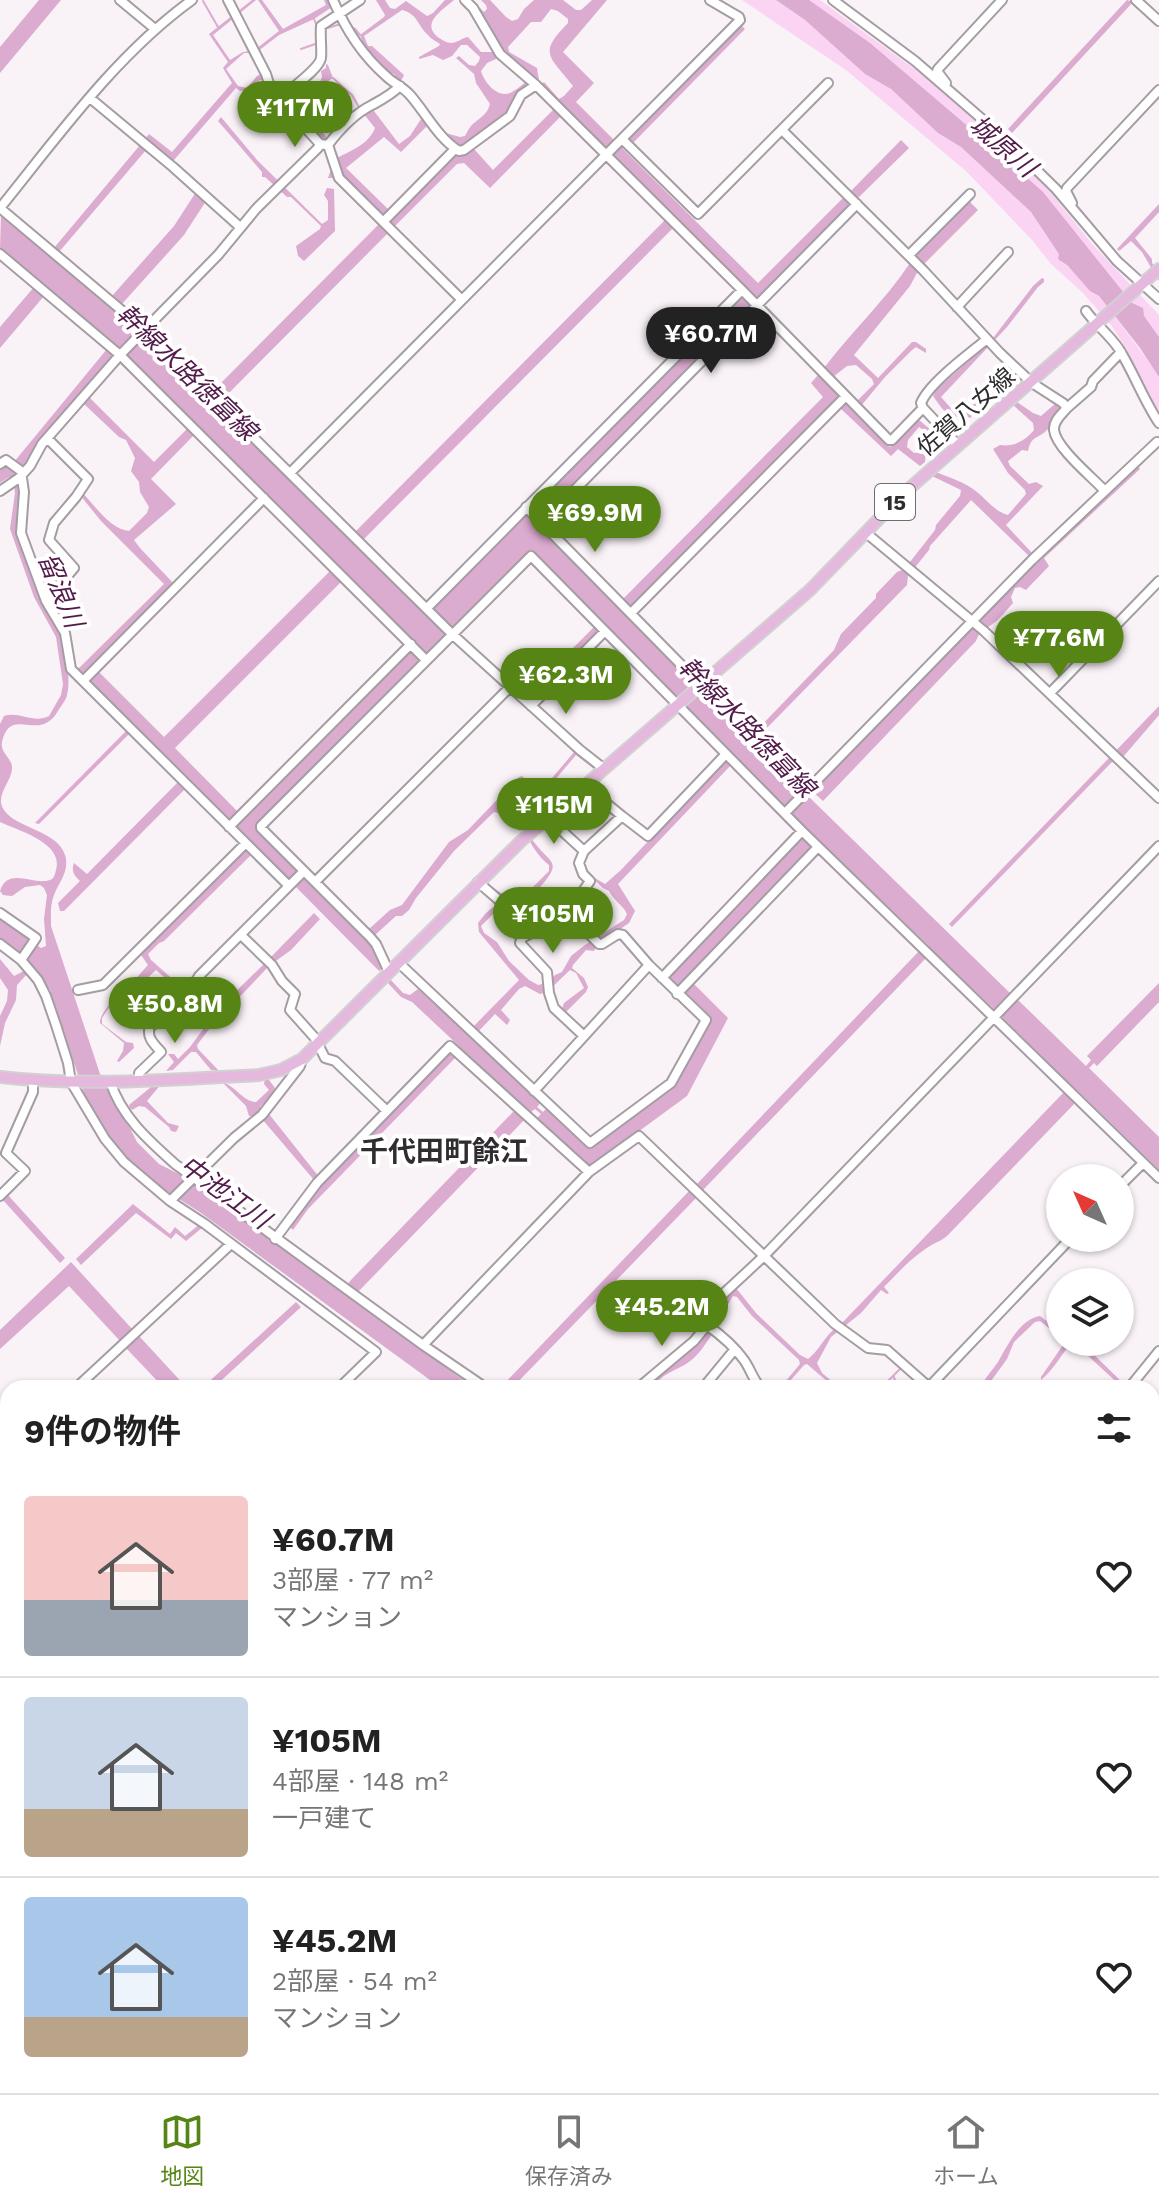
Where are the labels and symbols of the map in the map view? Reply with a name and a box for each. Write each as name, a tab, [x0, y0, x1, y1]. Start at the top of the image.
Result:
pin: ¥117M	[239, 81, 351, 149]
water label: 城原川	[964, 109, 1045, 185]
water label: 幹線水路徳富線	[111, 298, 265, 448]
pin: ¥60.7M	[646, 307, 776, 375]
street label: 佐賀八女線	[912, 362, 1020, 462]
road number: 15	[875, 484, 915, 520]
pin: ¥69.9M	[530, 486, 660, 554]
water label: 留浪川	[32, 548, 91, 635]
pin: ¥77.6M	[994, 611, 1124, 679]
pin: ¥62.3M	[501, 648, 631, 716]
water label: 幹線水路徳富線	[673, 651, 823, 805]
pin: ¥115M	[498, 778, 610, 846]
pin: ¥105M	[497, 887, 609, 955]
pin: ¥50.8M	[110, 977, 240, 1045]
district label: 千代田町餘江	[360, 1135, 528, 1168]
water label: 中池江川	[174, 1149, 278, 1236]
north arrow	[1046, 1164, 1134, 1252]
pin: ¥45.2M	[597, 1280, 727, 1348]

